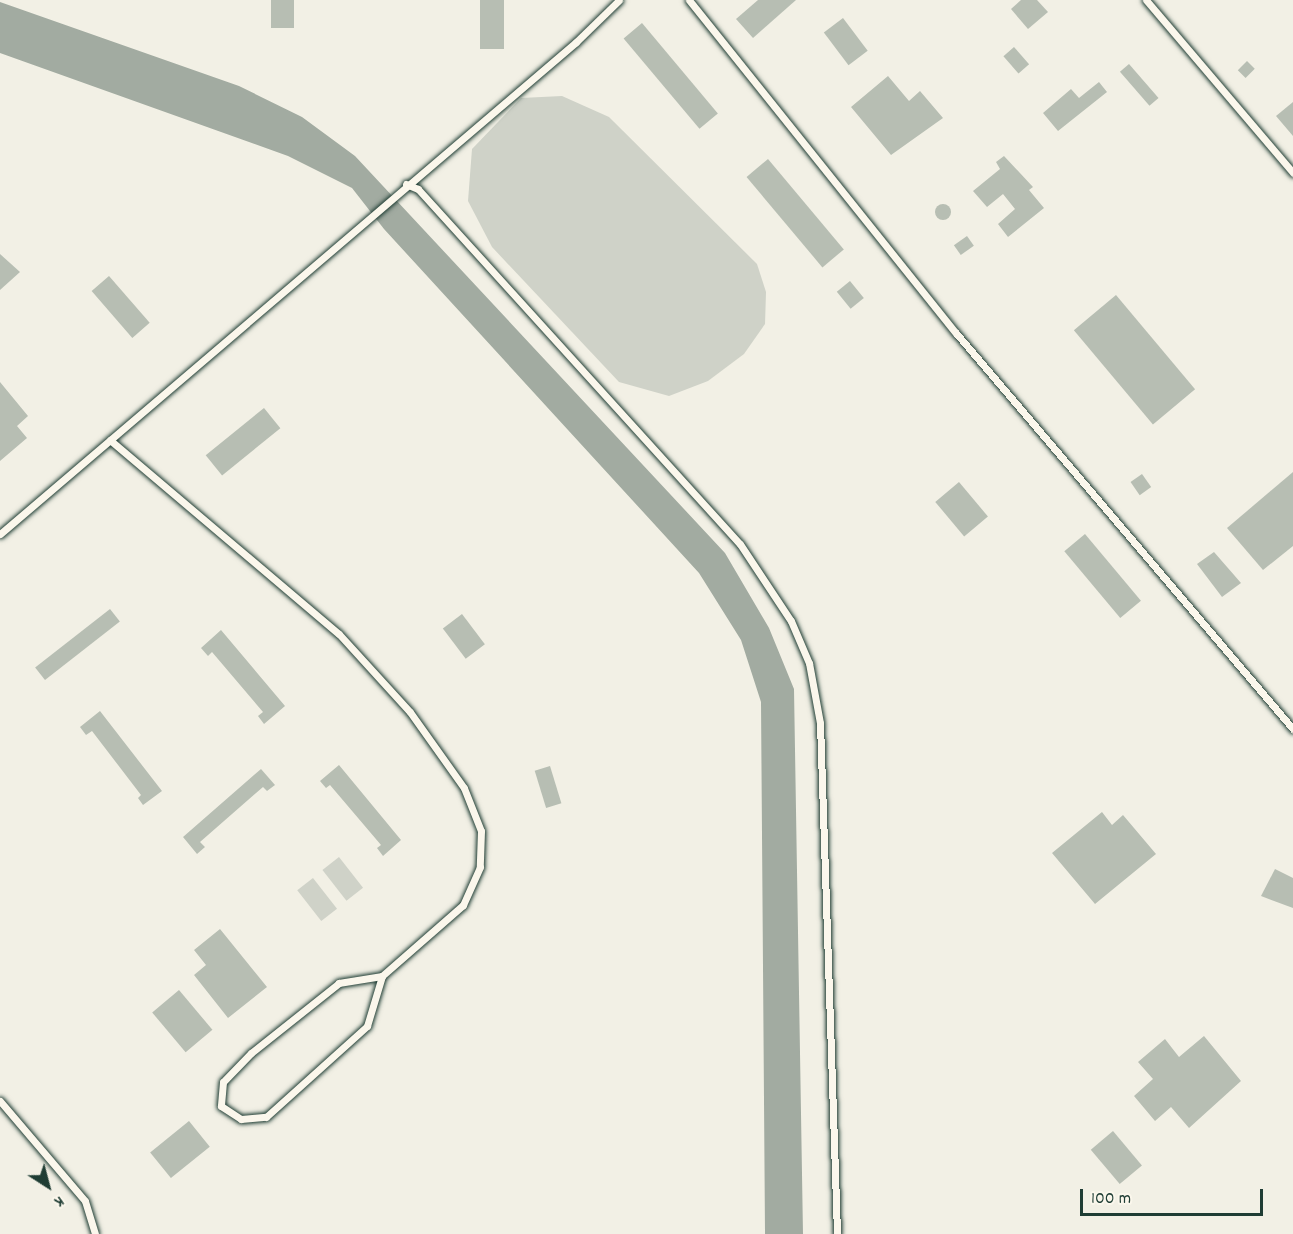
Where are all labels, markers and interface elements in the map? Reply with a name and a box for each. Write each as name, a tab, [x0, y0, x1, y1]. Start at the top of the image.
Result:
north arrow	[18, 1156, 78, 1216]
scale bar	[1083, 1177, 1266, 1215]
text: 100 m	[1091, 1187, 1131, 1212]
text: K	[49, 1189, 69, 1212]

